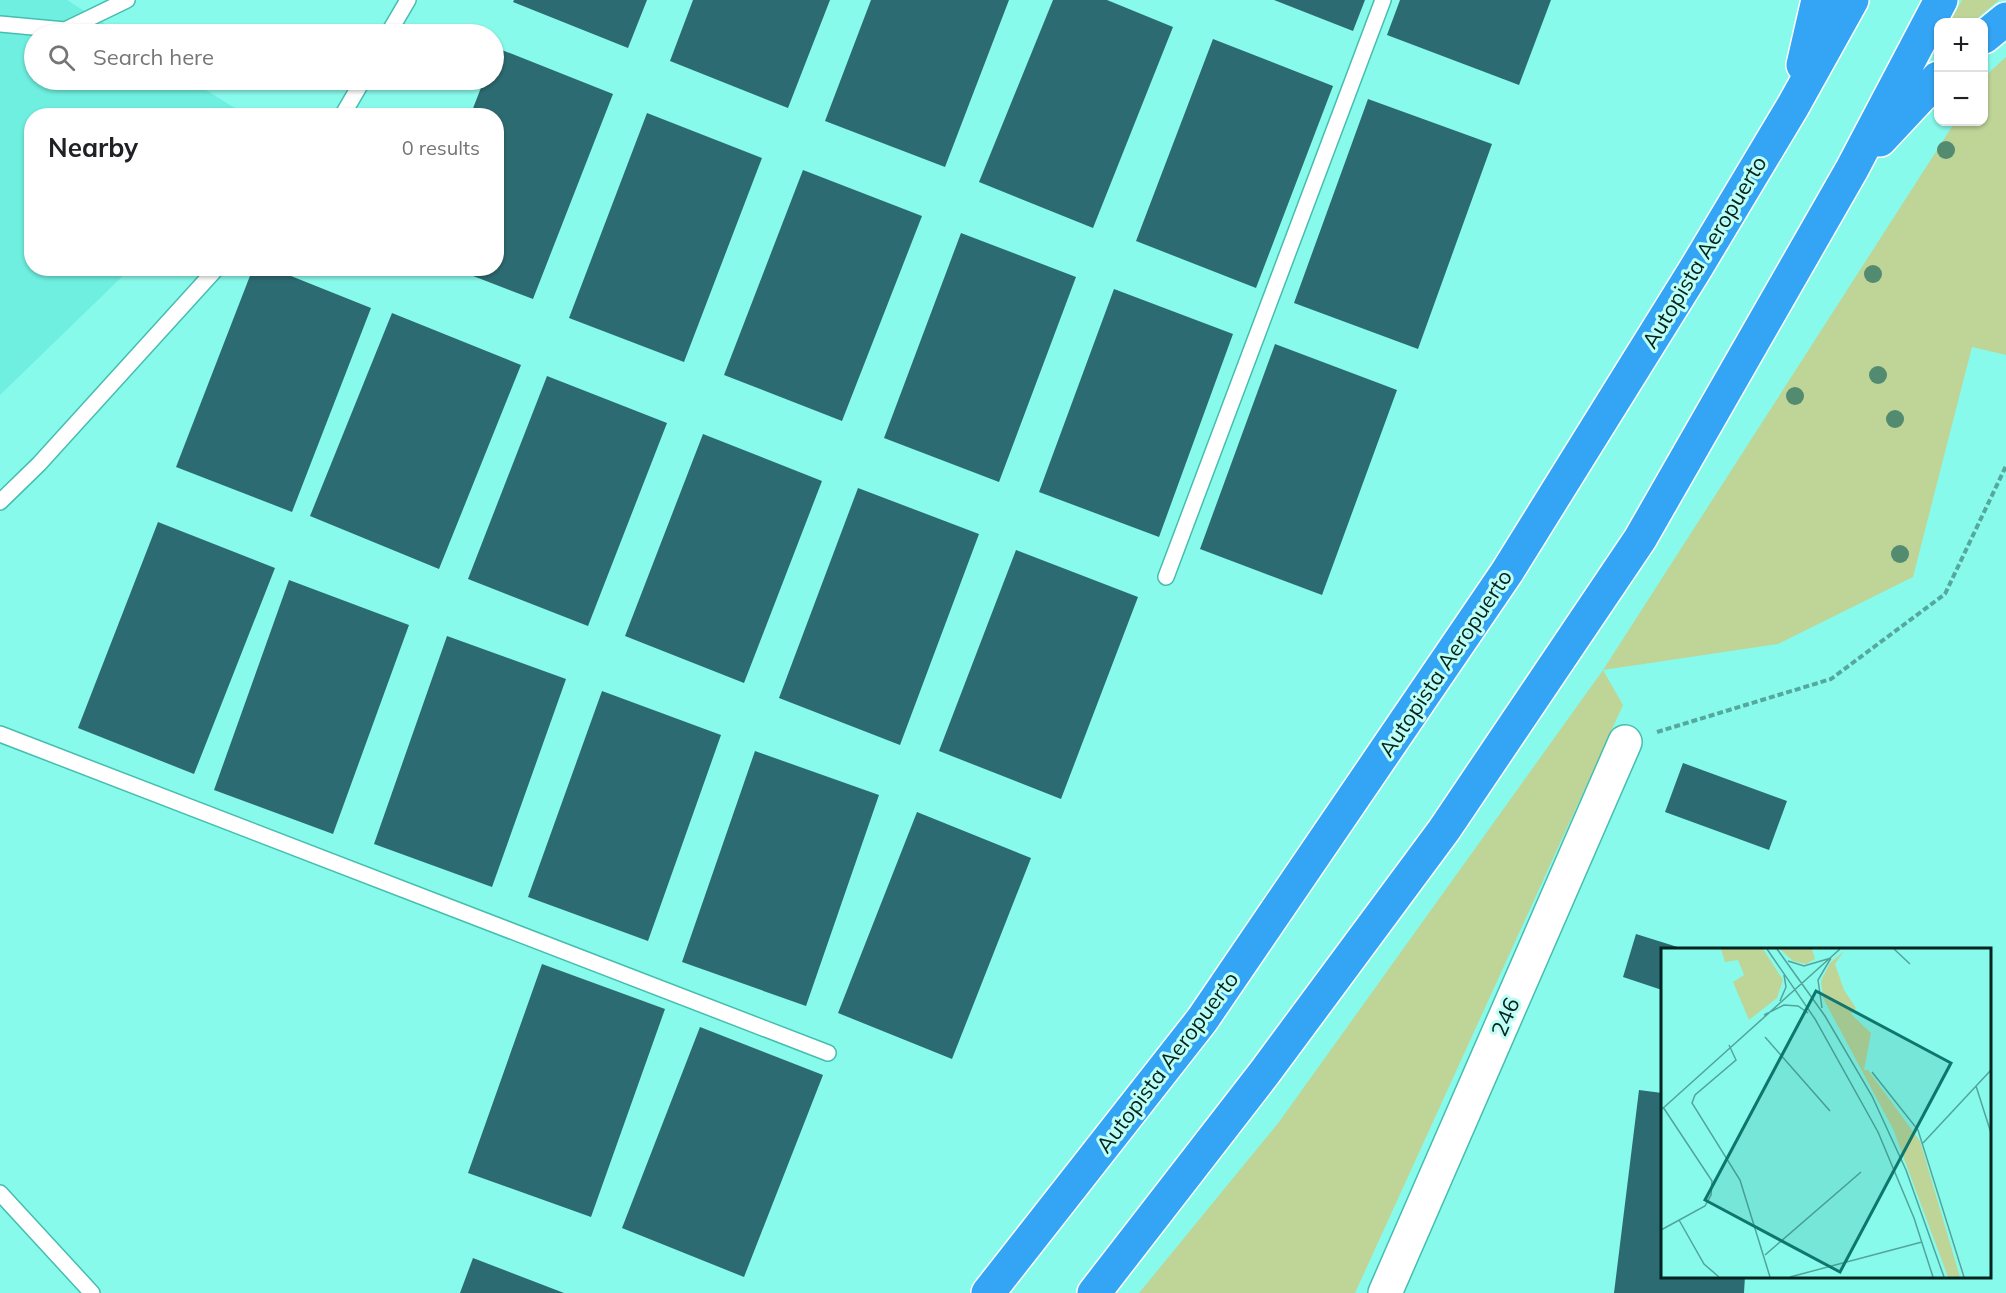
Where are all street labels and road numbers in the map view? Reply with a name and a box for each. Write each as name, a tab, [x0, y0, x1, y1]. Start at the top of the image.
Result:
street label: Autopista Aeropuerto	[1635, 151, 1773, 353]
street label: Autopista Aeropuerto	[1372, 564, 1518, 762]
street label: Autopista Aeropuerto	[1090, 966, 1244, 1158]
street label: 246	[1484, 993, 1526, 1041]

